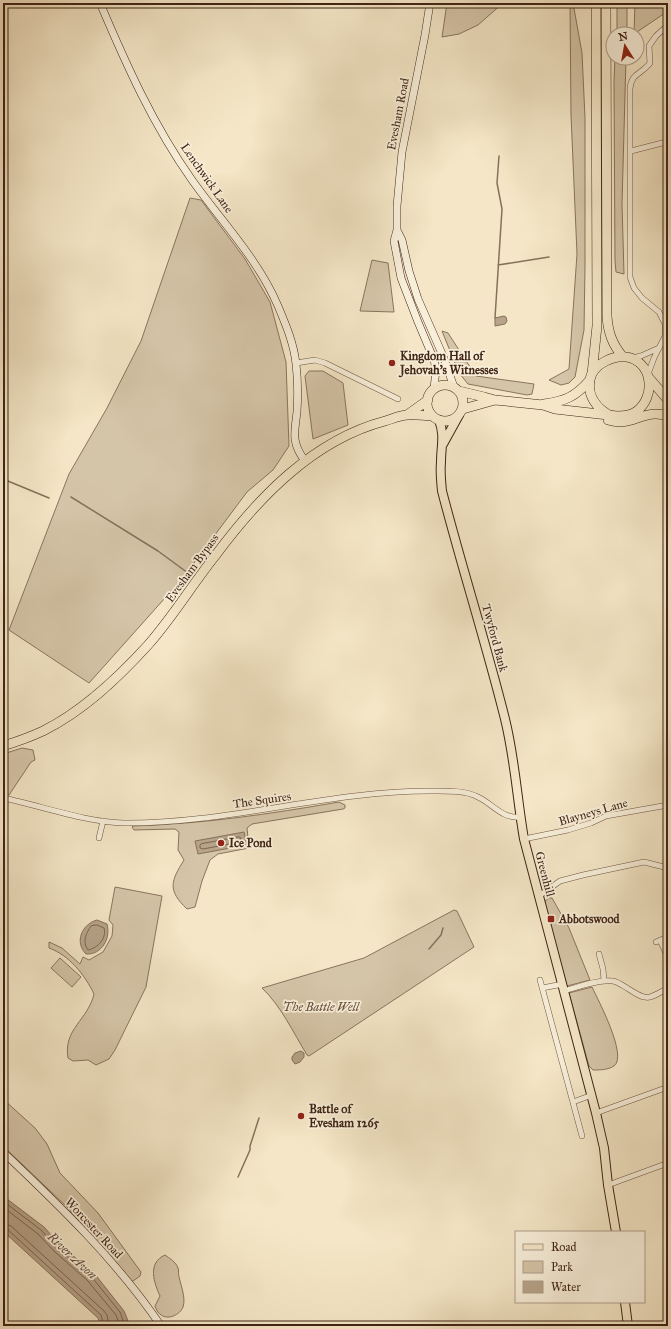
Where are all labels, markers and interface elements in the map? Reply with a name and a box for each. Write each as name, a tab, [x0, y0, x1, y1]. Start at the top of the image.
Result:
north arrow	[605, 26, 645, 66]
text: N	[617, 29, 630, 44]
street label: Evesham Road	[384, 77, 412, 151]
street label: Lenchwick Lane	[178, 141, 236, 215]
place label: Kingdom Hall of Jehovah's Witnesses	[398, 349, 499, 378]
marker: Kingdom Hall of Jehovah's Witnesses	[387, 358, 397, 368]
street label: Evesham Bypass	[163, 531, 221, 605]
street label: Twyford Bank	[479, 603, 511, 674]
street label: The Squires	[232, 789, 292, 812]
street label: Blayneys Lane	[557, 795, 629, 829]
place label: Ice Pond	[229, 836, 273, 850]
marker: Ice Pond	[216, 838, 226, 848]
street label: Greenhill	[532, 850, 558, 899]
place label: Abbotswood	[558, 912, 621, 926]
marker: Abbotswood	[546, 914, 556, 924]
park label: The Battle Well	[283, 1000, 361, 1014]
place label: Battle of Evesham 1265	[309, 1102, 380, 1130]
marker: Battle of Evesham 1265	[296, 1111, 306, 1121]
street label: Worcester Road	[62, 1195, 126, 1261]
water label: River Avon	[43, 1228, 100, 1283]
legend	[515, 1231, 645, 1303]
text: Road	[551, 1240, 577, 1254]
text: Park	[551, 1260, 573, 1274]
text: Water	[551, 1280, 581, 1294]

